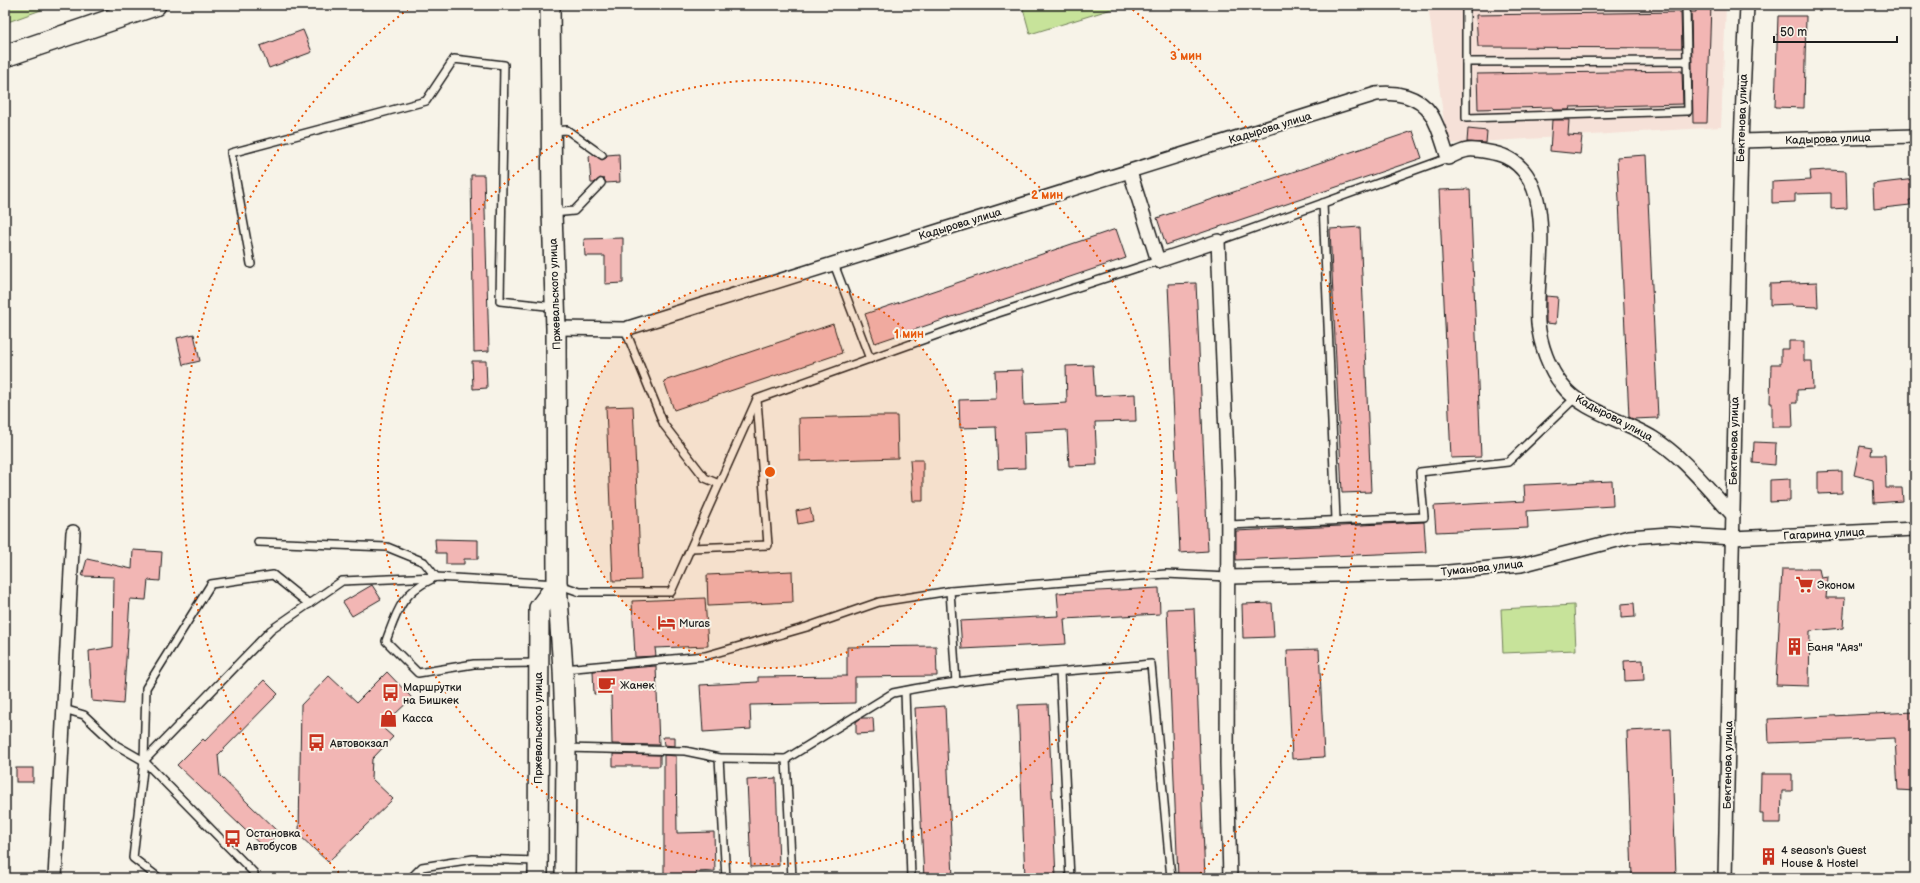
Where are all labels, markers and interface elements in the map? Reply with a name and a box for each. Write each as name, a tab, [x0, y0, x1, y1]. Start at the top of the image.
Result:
scale bar	[1774, 18, 1897, 44]
text: 50 m	[1780, 25, 1807, 40]
text: 3 мин	[1170, 49, 1202, 64]
street label: Бектенова улица	[1734, 73, 1750, 162]
street label: Кадырова улица	[1227, 109, 1313, 147]
street label: Кадырова улица	[1785, 131, 1872, 147]
text: 2 мин	[1031, 188, 1063, 203]
street label: Кадырова улица	[917, 205, 1003, 243]
street label: Пржевальского улица	[547, 237, 563, 350]
text: 1 мин	[894, 327, 924, 342]
street label: Кадырова улица	[1573, 392, 1655, 444]
street label: Бектенова улица	[1727, 396, 1741, 485]
centre of rings	[763, 465, 777, 479]
street label: Гагарина улица	[1783, 525, 1866, 543]
street label: Туманова улица	[1440, 557, 1524, 579]
supermarket icon: Эконом	[1794, 575, 1814, 595]
place label: Эконом	[1817, 579, 1855, 592]
hotel icon: Muras	[656, 613, 676, 633]
place label: Muras	[679, 617, 711, 630]
building icon: Баня "Аяз"	[1784, 637, 1804, 657]
place label: Баня "Аяз"	[1807, 641, 1863, 654]
street label: Пржевальского улица	[532, 672, 545, 784]
cafe icon: Жанек	[597, 675, 617, 695]
place label: Жанек	[620, 679, 654, 692]
place label: Маршрутки на Бишкек	[403, 681, 462, 707]
bus stop icon: Маршрутки на Бишкек	[380, 683, 400, 703]
shop icon: Касса	[379, 708, 399, 728]
place label: Касса	[402, 712, 433, 725]
street label: Бектенова улица	[1721, 720, 1735, 809]
bus stop icon: Автовокзал	[307, 733, 327, 753]
place label: Автовокзал	[329, 737, 388, 750]
place label: Остановка Автобусов	[245, 827, 301, 853]
bus stop icon: Остановка Автобусов	[223, 829, 243, 849]
place label: 4 season's Guest House & Hostel	[1781, 844, 1867, 870]
building icon: 4 season's Guest House & Hostel	[1758, 846, 1778, 866]

